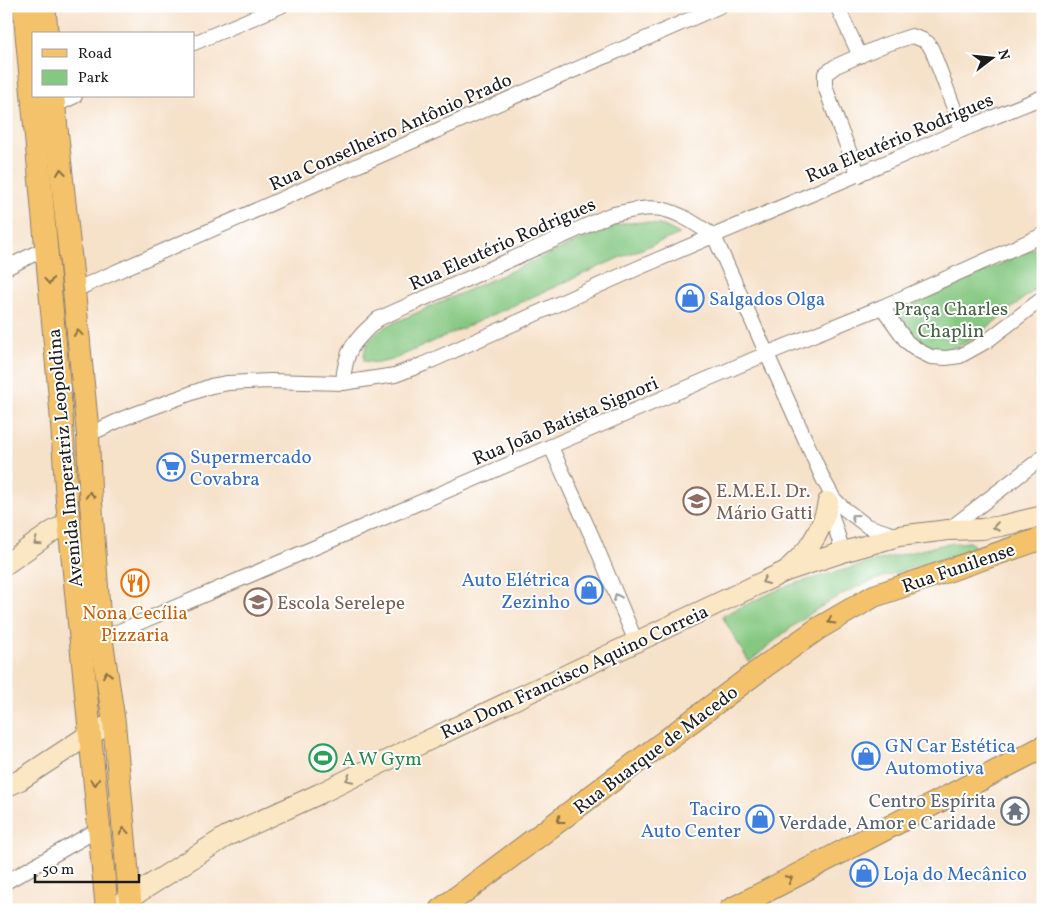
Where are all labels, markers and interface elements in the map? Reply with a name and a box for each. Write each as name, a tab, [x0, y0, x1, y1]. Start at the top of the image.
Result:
legend	[32, 32, 195, 98]
north arrow	[966, 32, 1016, 82]
text: Road	[78, 44, 112, 65]
text: N	[993, 47, 1014, 62]
street label: Rua Conselheiro Antônio Prado	[265, 67, 516, 198]
text: Park	[78, 68, 109, 89]
street label: Rua Eleutério Rodrigues	[802, 87, 998, 190]
one-way arrow	[56, 167, 67, 175]
street label: Rua Eleutério Rodrigues	[405, 192, 600, 298]
one-way arrow	[43, 278, 54, 286]
shop icon: Salgados Olga	[675, 283, 705, 313]
place label: Salgados Olga	[709, 287, 825, 313]
park label: Praça Charles Chaplin	[894, 297, 1008, 345]
street label: Avenida Imperatriz Leopoldina	[42, 327, 90, 588]
one-way arrow	[73, 329, 84, 337]
street label: Rua João Batista Signori	[469, 371, 663, 473]
place label: Supermercado Covabra	[190, 445, 312, 493]
supermarket icon: Supermercado Covabra	[156, 452, 186, 482]
place label: E.M.E.I. Dr. Mário Gatti	[716, 479, 813, 527]
school or university icon: E.M.E.I. Dr. Mário Gatti	[682, 486, 712, 516]
one-way arrow	[85, 491, 96, 499]
one-way arrow	[851, 513, 860, 523]
one-way arrow	[991, 521, 1000, 531]
one-way arrow	[33, 536, 43, 545]
street label: Rua Funilense	[899, 537, 1019, 600]
restaurant icon: Nona Cecília Pizzaria	[120, 568, 150, 598]
place label: Auto Elétrica Zezinho	[461, 568, 570, 616]
shop icon: Auto Elétrica Zezinho	[574, 575, 604, 605]
one-way arrow	[761, 575, 770, 585]
school or university icon: Escola Serelepe	[243, 587, 273, 617]
place label: Escola Serelepe	[277, 591, 405, 617]
one-way arrow	[613, 593, 624, 602]
street label: Rua Dom Francisco Aquino Correia	[437, 599, 713, 746]
place label: Nona Cecília Pizzaria	[82, 601, 188, 649]
one-way arrow	[828, 614, 837, 624]
one-way arrow	[102, 670, 113, 678]
street label: Rua Buarque de Macedo	[569, 680, 744, 821]
place label: GN Car Estética Automotiva	[885, 734, 1016, 782]
shop icon: GN Car Estética Automotiva	[851, 741, 881, 771]
sports icon: A W Gym	[308, 743, 338, 773]
place label: A W Gym	[342, 747, 422, 773]
one-way arrow	[346, 773, 355, 783]
one-way arrow	[89, 779, 100, 787]
place label: Centro Espírita Verdade, Amor e Caridade	[779, 789, 996, 837]
temple icon: Centro Espírita Verdade, Amor e Caridade	[1000, 796, 1030, 826]
place label: Taciro Auto Center	[641, 797, 741, 845]
shop icon: Taciro Auto Center	[745, 804, 775, 834]
one-way arrow	[557, 815, 566, 823]
one-way arrow	[119, 827, 130, 835]
scale bar	[35, 851, 139, 883]
shop icon: Loja do Mecânico	[849, 858, 879, 888]
text: 50 m	[42, 860, 74, 881]
place label: Loja do Mecânico	[883, 862, 1027, 888]
one-way arrow	[784, 875, 793, 885]

